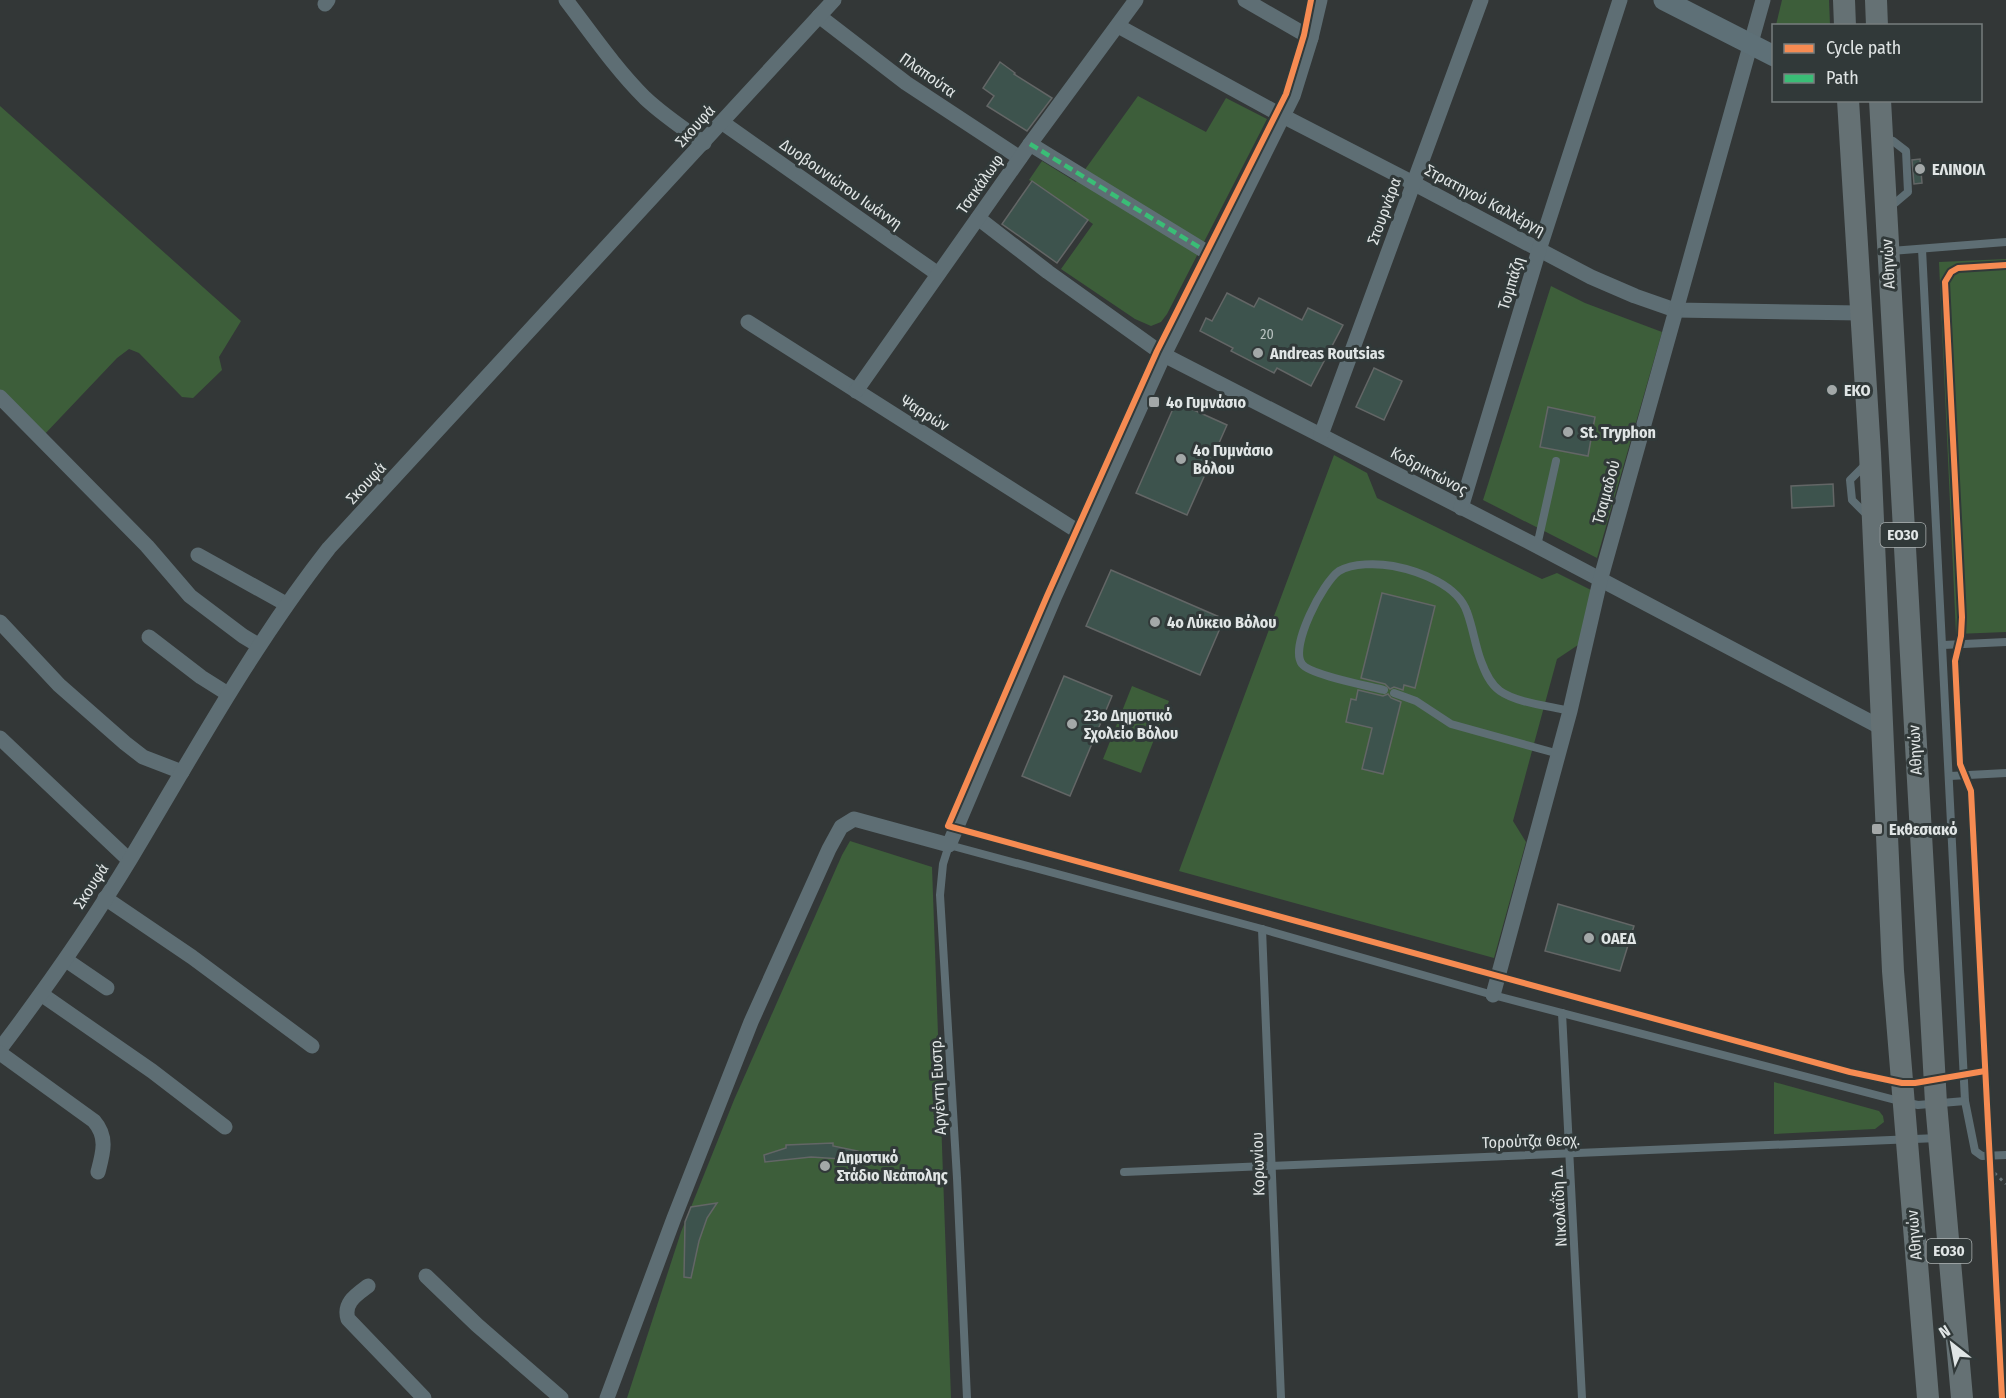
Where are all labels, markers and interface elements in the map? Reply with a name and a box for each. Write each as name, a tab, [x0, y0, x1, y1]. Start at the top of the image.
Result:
legend	[1772, 24, 1982, 102]
text: Cycle path	[1826, 37, 1901, 59]
street label: Πλαπούτα	[896, 49, 960, 101]
text: Path	[1826, 67, 1859, 89]
street label: Σκουφά	[671, 101, 719, 151]
street label: Δυοβουνιώτου Ιωάννη	[776, 135, 906, 233]
street label: Τσακάλωφ	[953, 151, 1007, 217]
street label: Στρατηγού Καλλέργη	[1422, 160, 1548, 240]
place label: ΕΛΙΝΟΙΛ	[1932, 160, 1986, 179]
marker: ΕΛΙΝΟΙΛ	[1913, 162, 1927, 176]
street label: Στουρνάρα	[1363, 175, 1405, 247]
street label: Αθηνών	[1877, 239, 1899, 289]
street label: Τομπάζη	[1494, 254, 1528, 312]
house number: 20	[1260, 326, 1274, 343]
place label: Andreas Routsias	[1269, 344, 1385, 363]
marker: Andreas Routsias	[1251, 346, 1265, 360]
place label: EKO	[1844, 381, 1871, 400]
marker: EKO	[1825, 383, 1839, 397]
street label: Ψαρρών	[897, 391, 953, 435]
place label: 4ο Γυμνάσιο	[1166, 393, 1246, 412]
marker: 4ο Γυμνάσιο	[1147, 395, 1161, 409]
place label: St. Tryphon	[1580, 423, 1656, 442]
marker: St. Tryphon	[1561, 425, 1575, 439]
place label: 4ο Γυμνάσιο Βόλου	[1193, 441, 1273, 478]
street label: Κοδρικτώνος	[1387, 443, 1471, 499]
marker: 4ο Γυμνάσιο Βόλου	[1174, 452, 1188, 466]
street label: Σκουφά	[342, 458, 390, 508]
street label: Τσαμαδού	[1588, 458, 1624, 526]
road number: ΕΟ30	[1880, 523, 1926, 547]
place label: 4ο Λύκειο Βόλου	[1167, 613, 1277, 632]
marker: 4ο Λύκειο Βόλου	[1148, 615, 1162, 629]
place label: 23ο Δημοτικό Σχολείο Βόλου	[1083, 706, 1178, 743]
marker: 23ο Δημοτικό Σχολείο Βόλου	[1065, 717, 1079, 731]
street label: Αθηνών	[1904, 725, 1926, 775]
place label: Εκθεσιακό	[1889, 820, 1958, 839]
marker: Εκθεσιακό	[1870, 822, 1884, 836]
street label: Σκουφά	[69, 860, 113, 912]
place label: ΟΑΕΔ	[1601, 929, 1636, 948]
marker: ΟΑΕΔ	[1582, 931, 1596, 945]
street label: Αργέντη Ευστρ.	[926, 1036, 950, 1136]
street label: Τορούτζα Θεοχ.	[1482, 1130, 1580, 1152]
street label: Κορωνίου	[1247, 1132, 1269, 1196]
place label: Δημοτικό Στάδιο Νεάπολης	[836, 1148, 948, 1185]
marker: Δημοτικό Στάδιο Νεάπολης	[818, 1159, 832, 1173]
street label: Νικολαΐδη Δ.	[1547, 1165, 1571, 1247]
street label: Αθηνών	[1902, 1209, 1926, 1261]
road number: ΕΟ30	[1926, 1239, 1972, 1263]
north arrow	[1922, 1314, 1982, 1374]
text: N	[1936, 1321, 1954, 1342]

